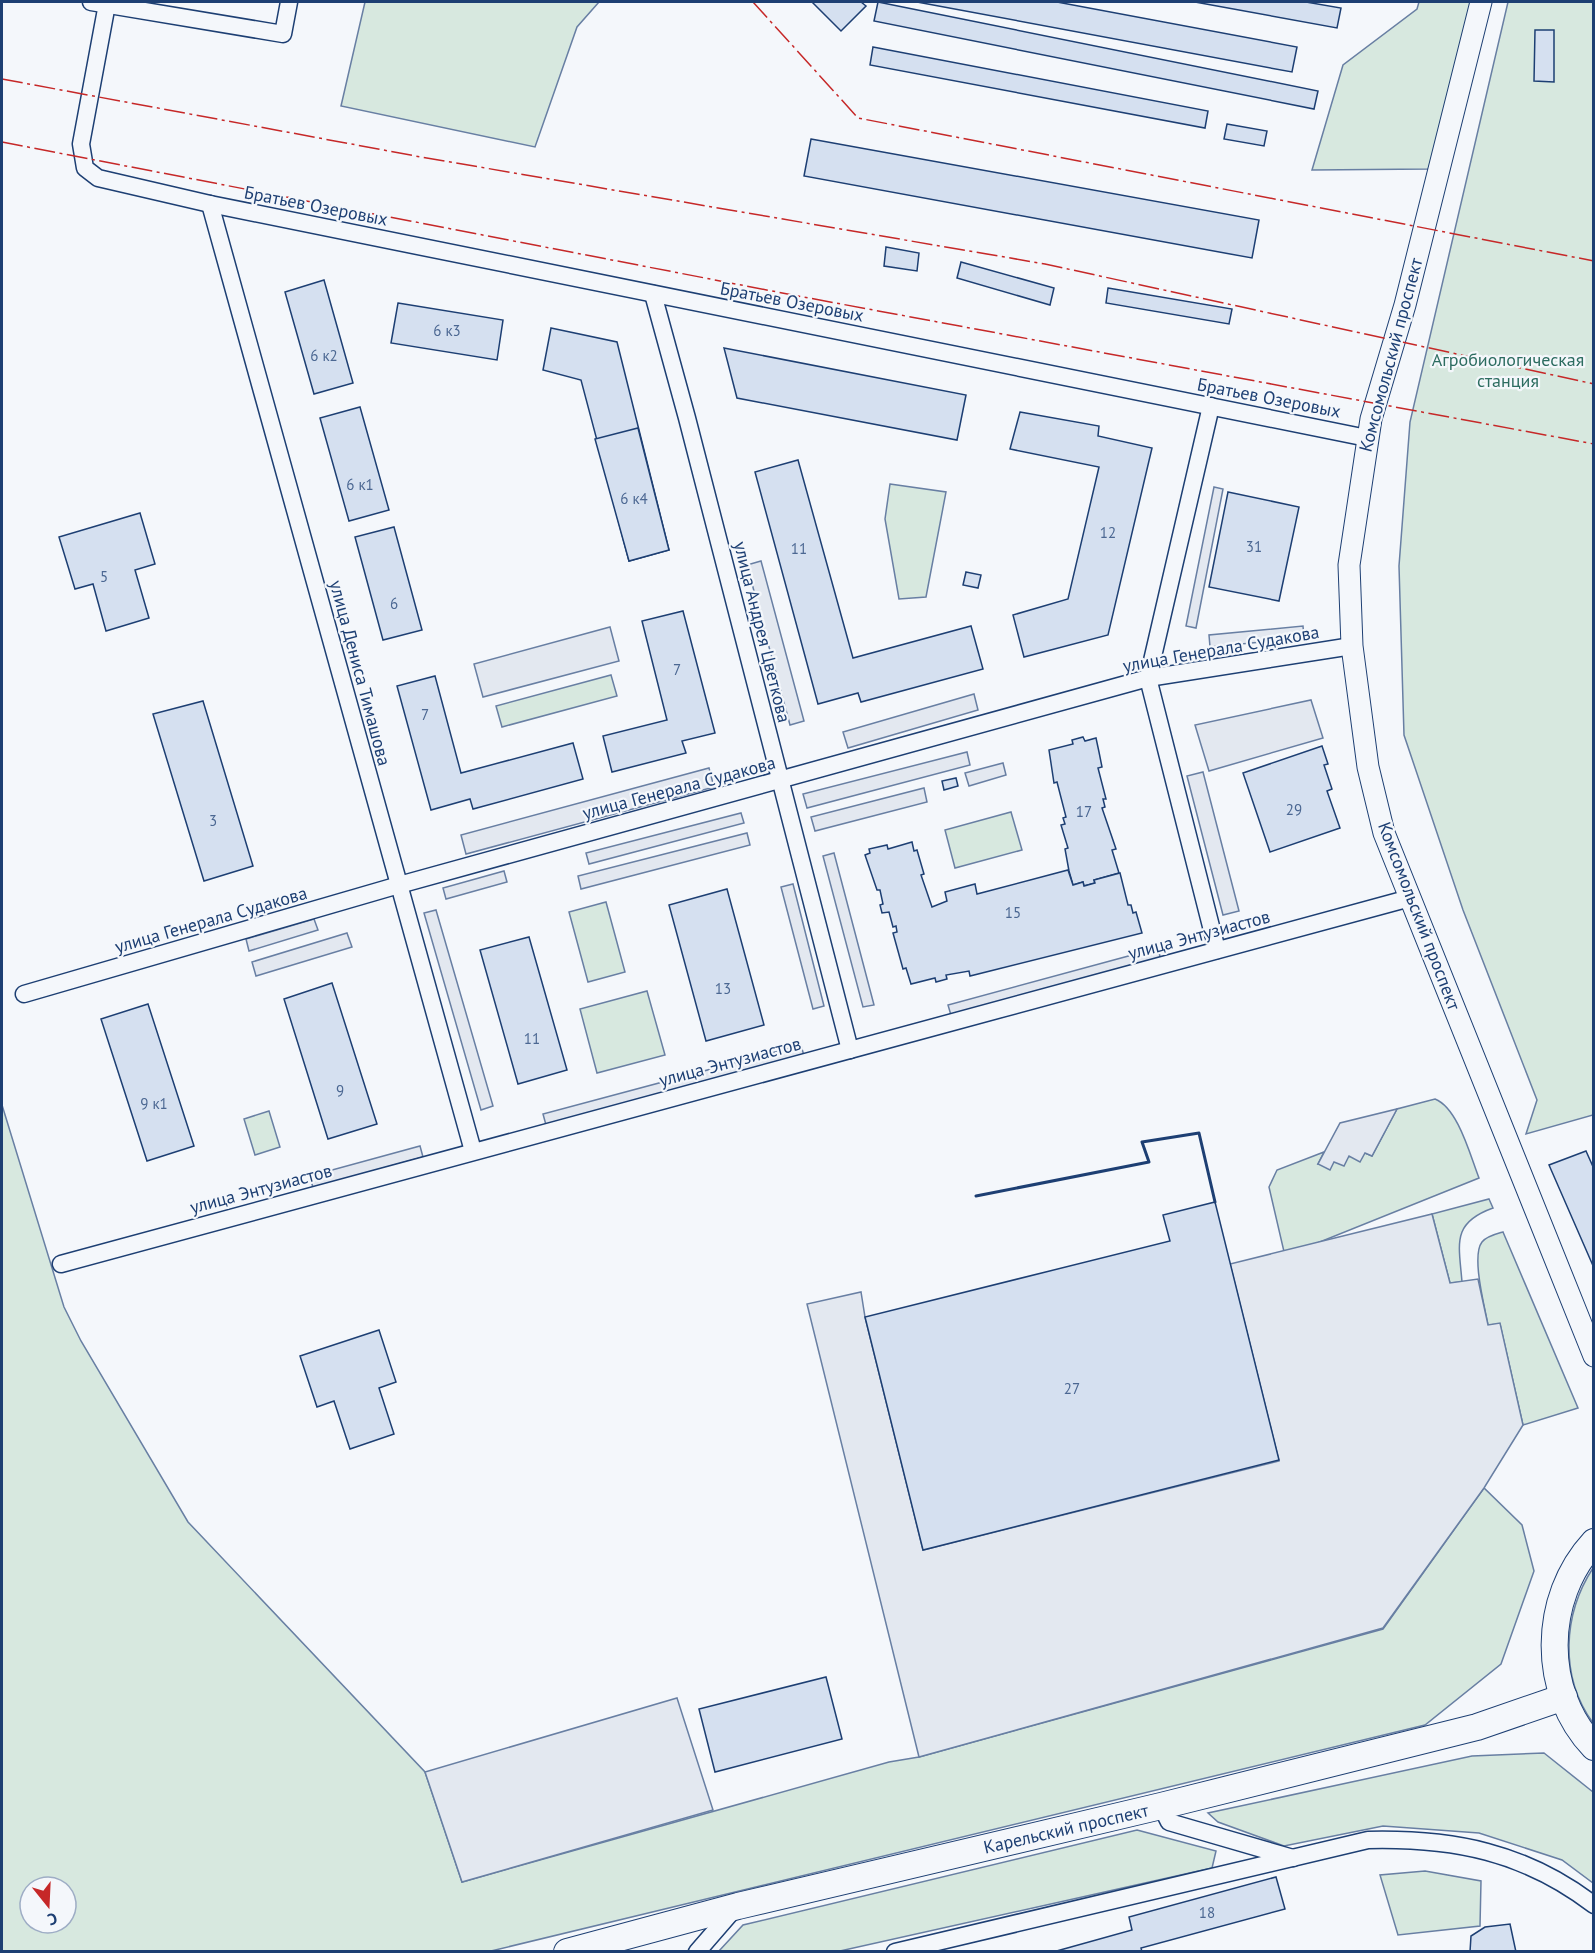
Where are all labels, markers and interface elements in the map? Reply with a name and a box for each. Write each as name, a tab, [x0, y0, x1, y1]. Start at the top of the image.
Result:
street label: Братьев Озеровых	[242, 180, 390, 231]
street label: Комсомольский проспект	[1354, 255, 1428, 454]
street label: Братьев Озеровых	[718, 276, 866, 327]
house number: 6 к3	[433, 321, 461, 340]
house number: 6 к2	[310, 346, 338, 365]
park label: Агробиологическая станция	[1432, 348, 1584, 392]
street label: Братьев Озеровых	[1195, 372, 1343, 423]
house number: 6 к1	[346, 475, 374, 494]
house number: 6 к4	[620, 489, 648, 508]
house number: 12	[1100, 523, 1116, 542]
house number: 31	[1246, 537, 1262, 556]
street label: улица Андрея Цветкова	[729, 539, 796, 725]
house number: 11	[791, 539, 807, 558]
house number: 5	[100, 567, 108, 586]
street label: улица Дениса Тимашова	[325, 578, 396, 768]
house number: 6	[390, 594, 398, 613]
street label: улица Генерала Судакова	[1121, 620, 1321, 677]
house number: 7	[673, 660, 681, 679]
house number: 7	[421, 705, 429, 724]
street label: улица Генерала Судакова	[580, 751, 778, 824]
house number: 29	[1286, 800, 1302, 819]
house number: 17	[1076, 802, 1092, 821]
house number: 3	[209, 811, 217, 830]
street label: Комсомольский проспект	[1373, 819, 1466, 1014]
street label: улица Генерала Судакова	[112, 881, 310, 958]
house number: 15	[1005, 903, 1021, 922]
street label: улица Энтузиастов	[1125, 904, 1273, 965]
house number: 13	[715, 979, 731, 998]
house number: 11	[524, 1029, 540, 1048]
street label: улица Энтузиастов	[656, 1031, 804, 1092]
house number: 9	[336, 1081, 344, 1100]
house number: 9 к1	[140, 1094, 168, 1113]
street label: улица Энтузиастов	[187, 1158, 335, 1219]
house number: 27	[1064, 1379, 1080, 1398]
street label: Карельский проспект	[981, 1798, 1151, 1859]
north arrow	[18, 1875, 78, 1935]
house number: 18	[1199, 1903, 1215, 1922]
text: С	[45, 1908, 60, 1930]

